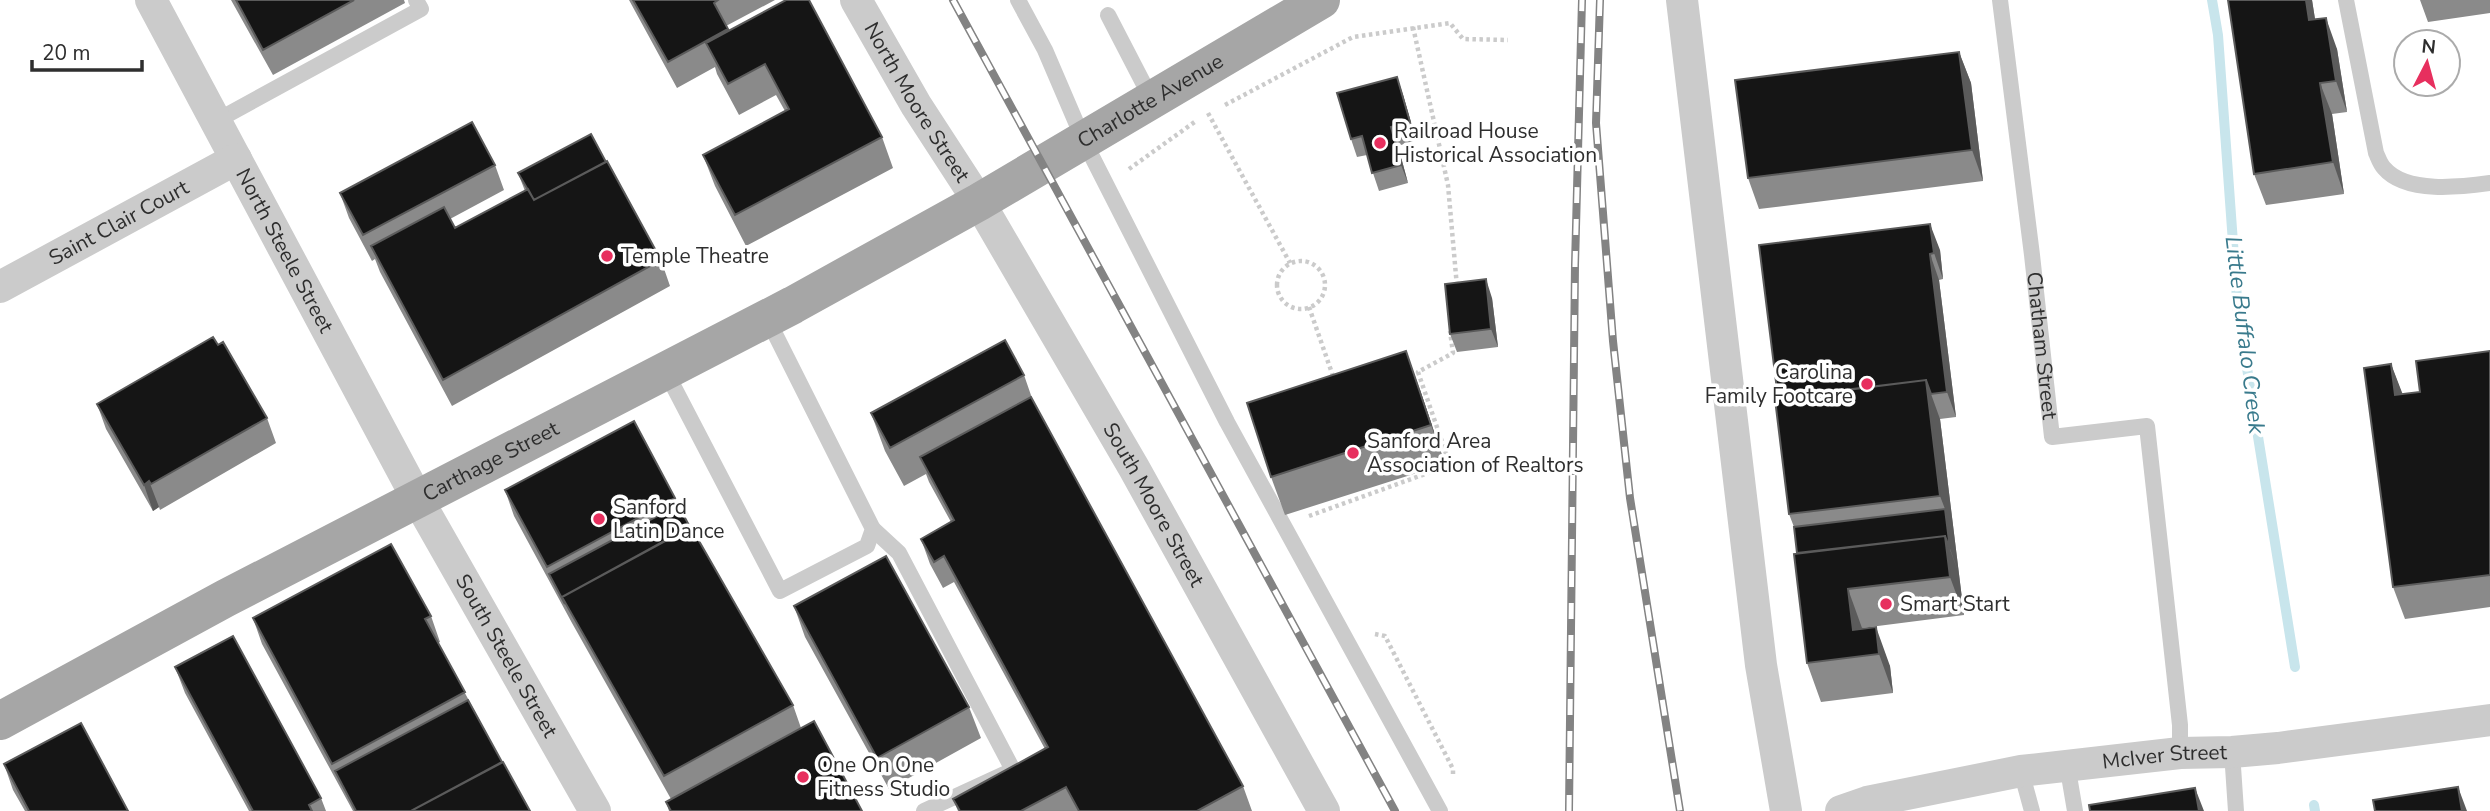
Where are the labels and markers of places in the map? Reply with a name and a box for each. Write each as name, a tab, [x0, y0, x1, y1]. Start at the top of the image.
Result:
place label: Railroad House Historical Association	[1394, 117, 1597, 169]
marker: Railroad House Historical Association	[1372, 135, 1388, 151]
place label: Temple Theatre	[621, 242, 769, 270]
marker: Temple Theatre	[599, 248, 615, 264]
place label: Carolina Family Footcare	[1705, 358, 1853, 410]
marker: Carolina Family Footcare	[1859, 376, 1875, 392]
place label: Sanford Area Association of Realtors	[1367, 427, 1584, 479]
marker: Sanford Area Association of Realtors	[1345, 445, 1361, 461]
place label: Sanford Latin Dance	[613, 493, 724, 545]
marker: Sanford Latin Dance	[591, 511, 607, 527]
place label: Smart Start	[1900, 590, 2010, 618]
marker: Smart Start	[1878, 596, 1894, 612]
place label: One On One Fitness Studio	[817, 751, 950, 803]
marker: One On One Fitness Studio	[795, 769, 811, 785]

